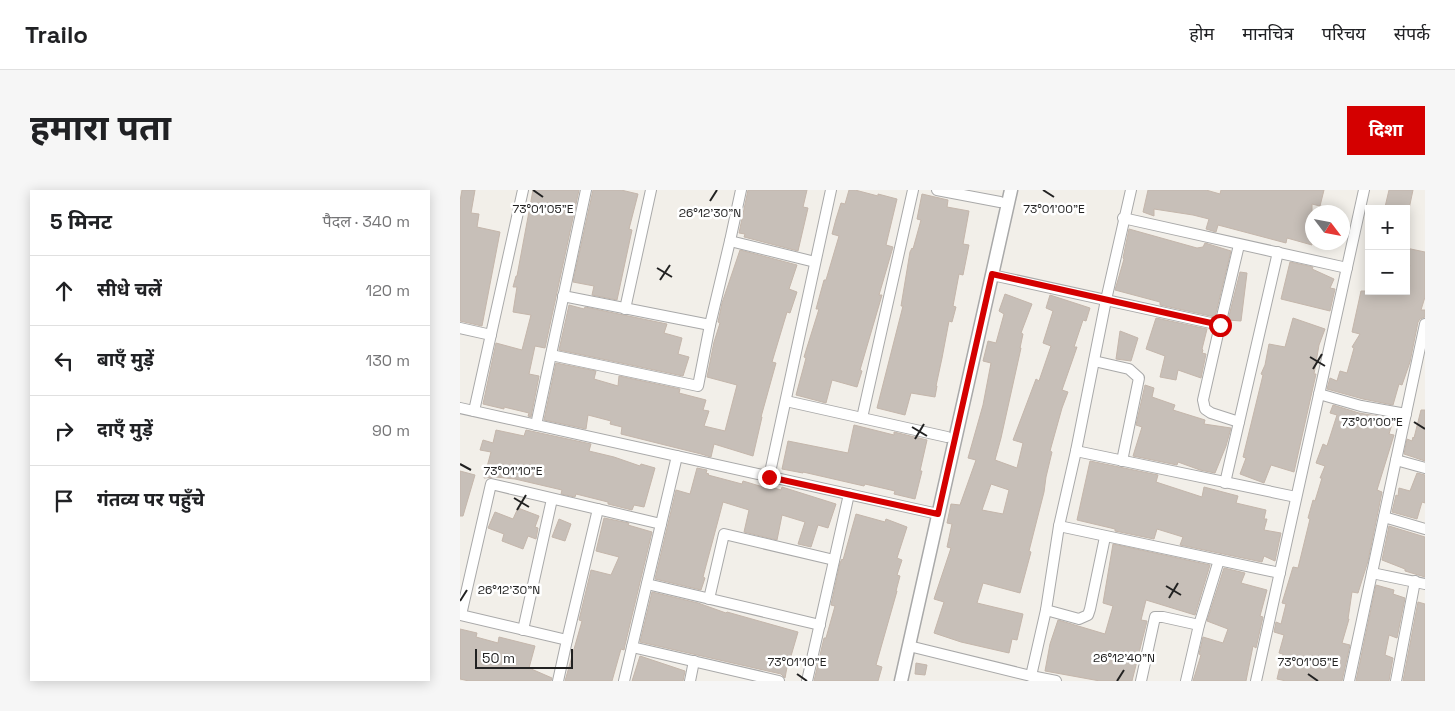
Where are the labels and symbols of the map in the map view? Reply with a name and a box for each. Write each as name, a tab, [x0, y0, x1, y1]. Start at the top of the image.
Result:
text: 73°01'05"E	[512, 201, 574, 217]
text: 73°01'00"E	[1023, 201, 1085, 217]
text: 26°12'30"N	[679, 205, 741, 221]
north arrow	[1305, 205, 1350, 250]
route start	[1209, 314, 1232, 337]
text: 73°01'00"E	[1341, 414, 1403, 430]
text: 73°01'10"E	[484, 463, 543, 479]
route end	[758, 466, 781, 489]
text: 26°12'30"N	[478, 582, 540, 598]
scale bar	[475, 646, 572, 669]
text: 26°12'40"N	[1093, 650, 1155, 666]
text: 73°01'10"E	[768, 654, 827, 670]
text: 73°01'05"E	[1277, 654, 1339, 670]

